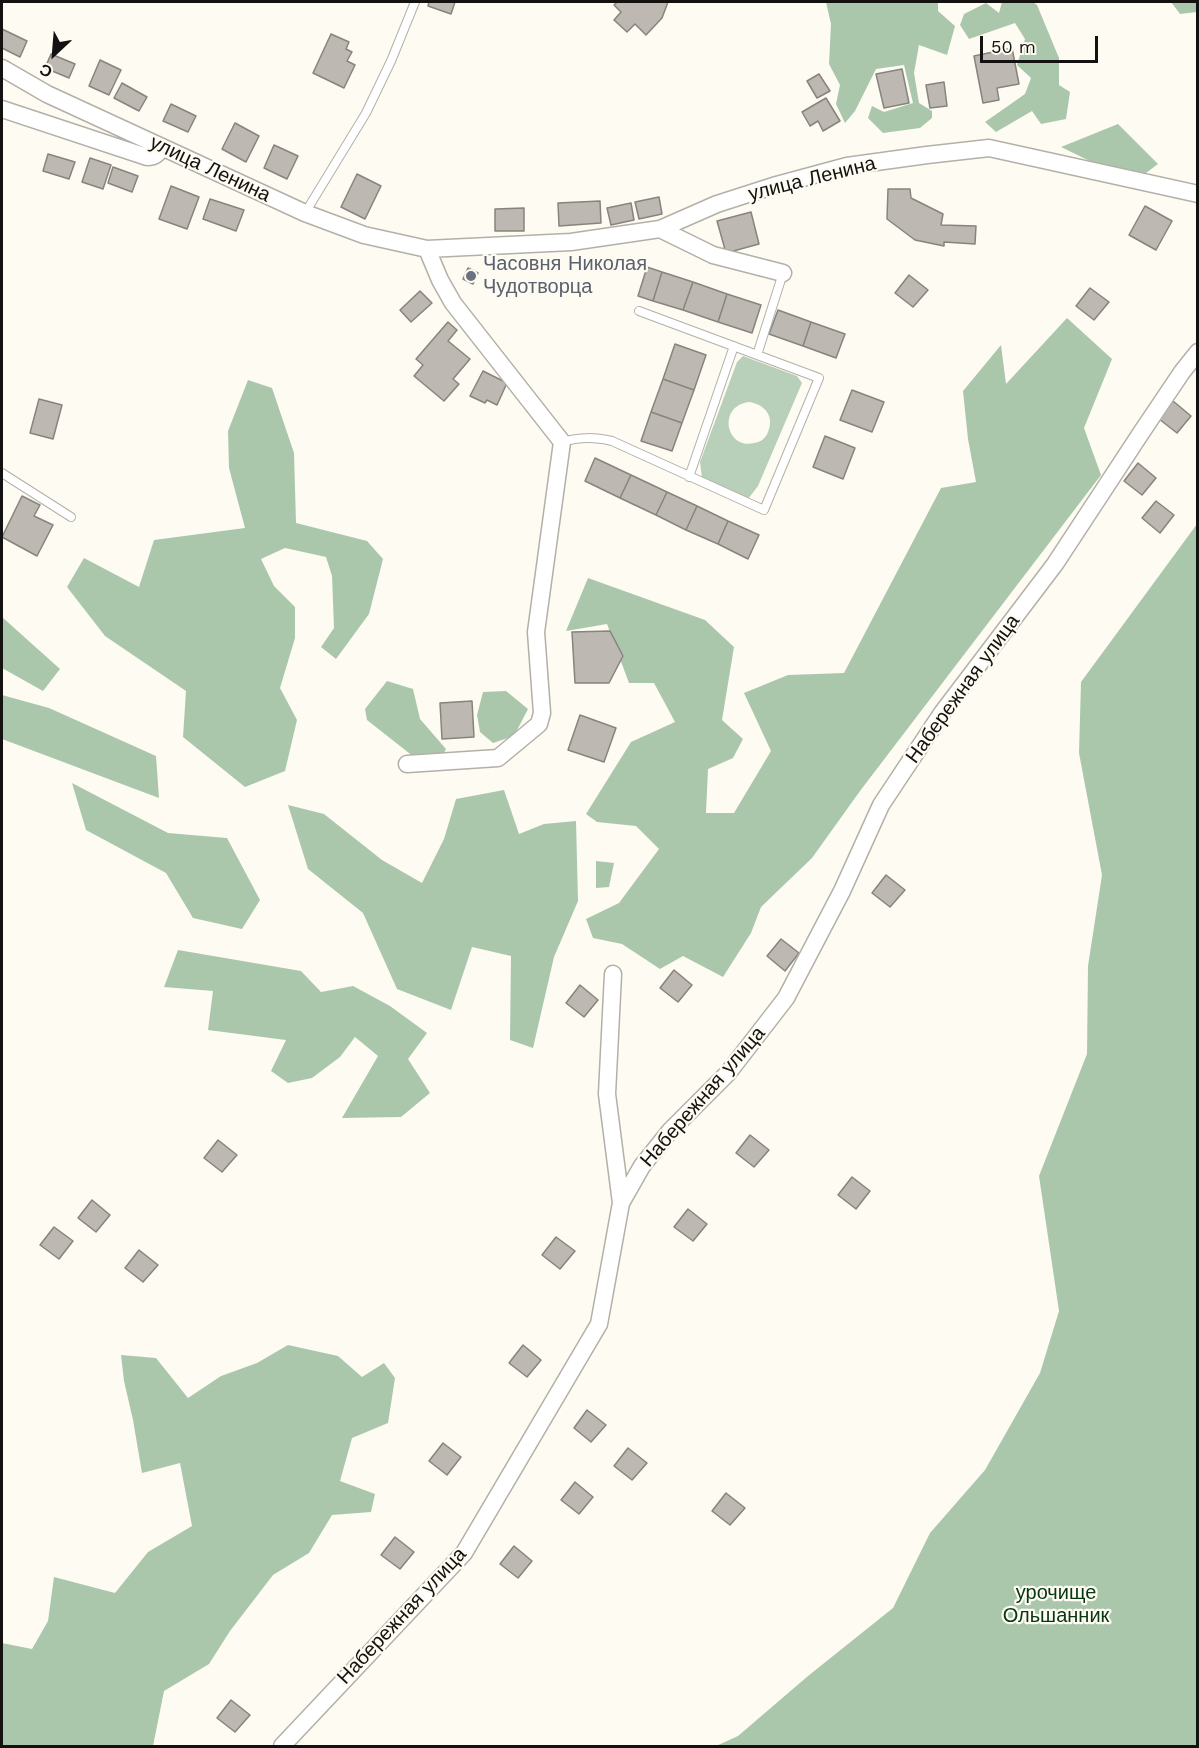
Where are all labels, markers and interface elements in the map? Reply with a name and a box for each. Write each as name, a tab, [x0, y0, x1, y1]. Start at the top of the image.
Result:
north arrow	[24, 24, 84, 84]
scale bar	[983, 24, 1102, 62]
text: 50 m	[991, 36, 1036, 57]
text: С	[37, 60, 55, 82]
street label: улица Ленина	[146, 131, 274, 207]
street label: улица Ленина	[746, 152, 878, 206]
place label: Часовня Николая Чудотворца	[483, 252, 647, 299]
marker: Часовня Николая Чудотворца	[464, 269, 478, 283]
street label: Набережная улица	[901, 610, 1025, 768]
street label: Набережная улица	[636, 1022, 770, 1172]
street label: Набережная улица	[332, 1543, 472, 1689]
park label: урочище Ольшанник	[1003, 1581, 1109, 1628]

